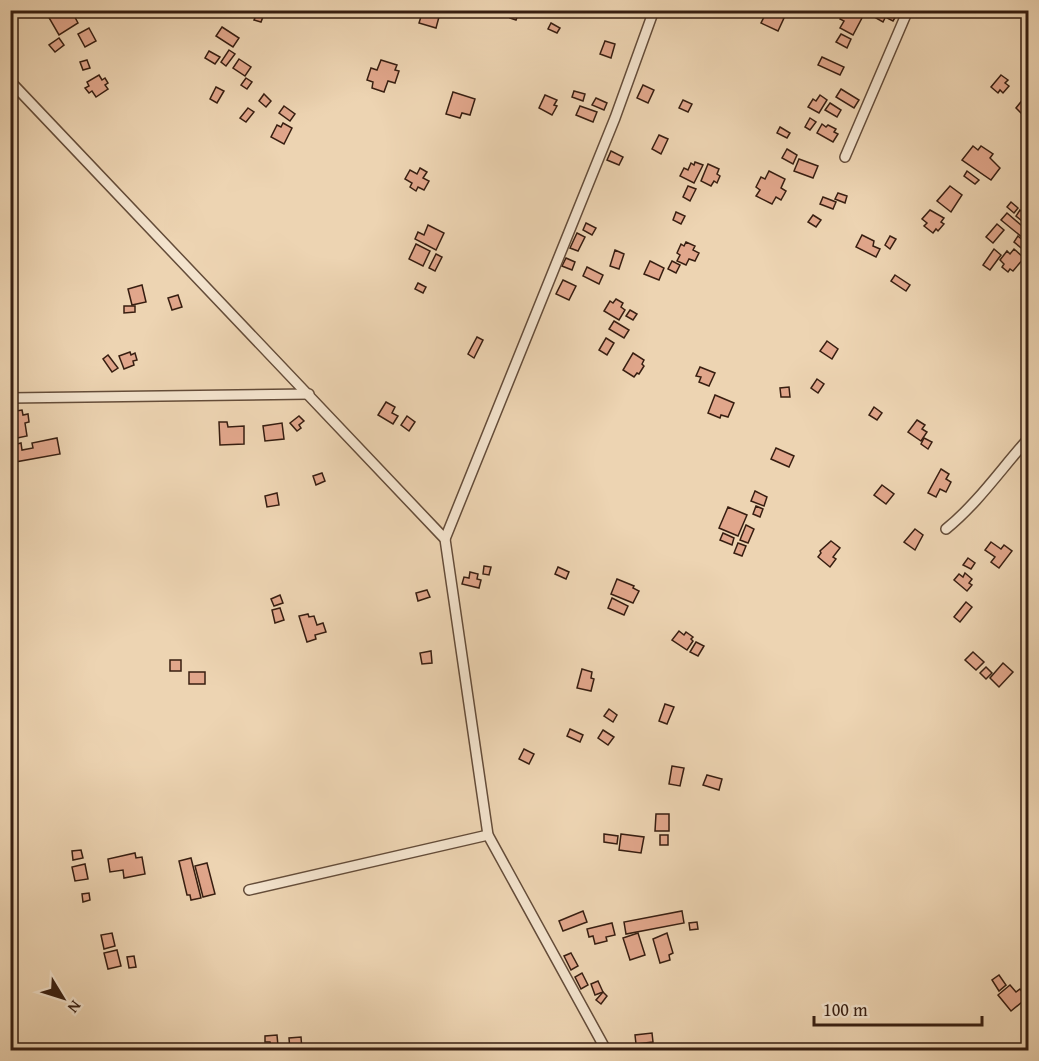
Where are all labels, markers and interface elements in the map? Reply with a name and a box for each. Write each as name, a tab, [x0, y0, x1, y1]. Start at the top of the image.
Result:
north arrow	[33, 968, 93, 1028]
scale bar	[814, 989, 982, 1027]
text: N	[62, 996, 88, 1019]
text: 100 m	[823, 996, 868, 1023]

